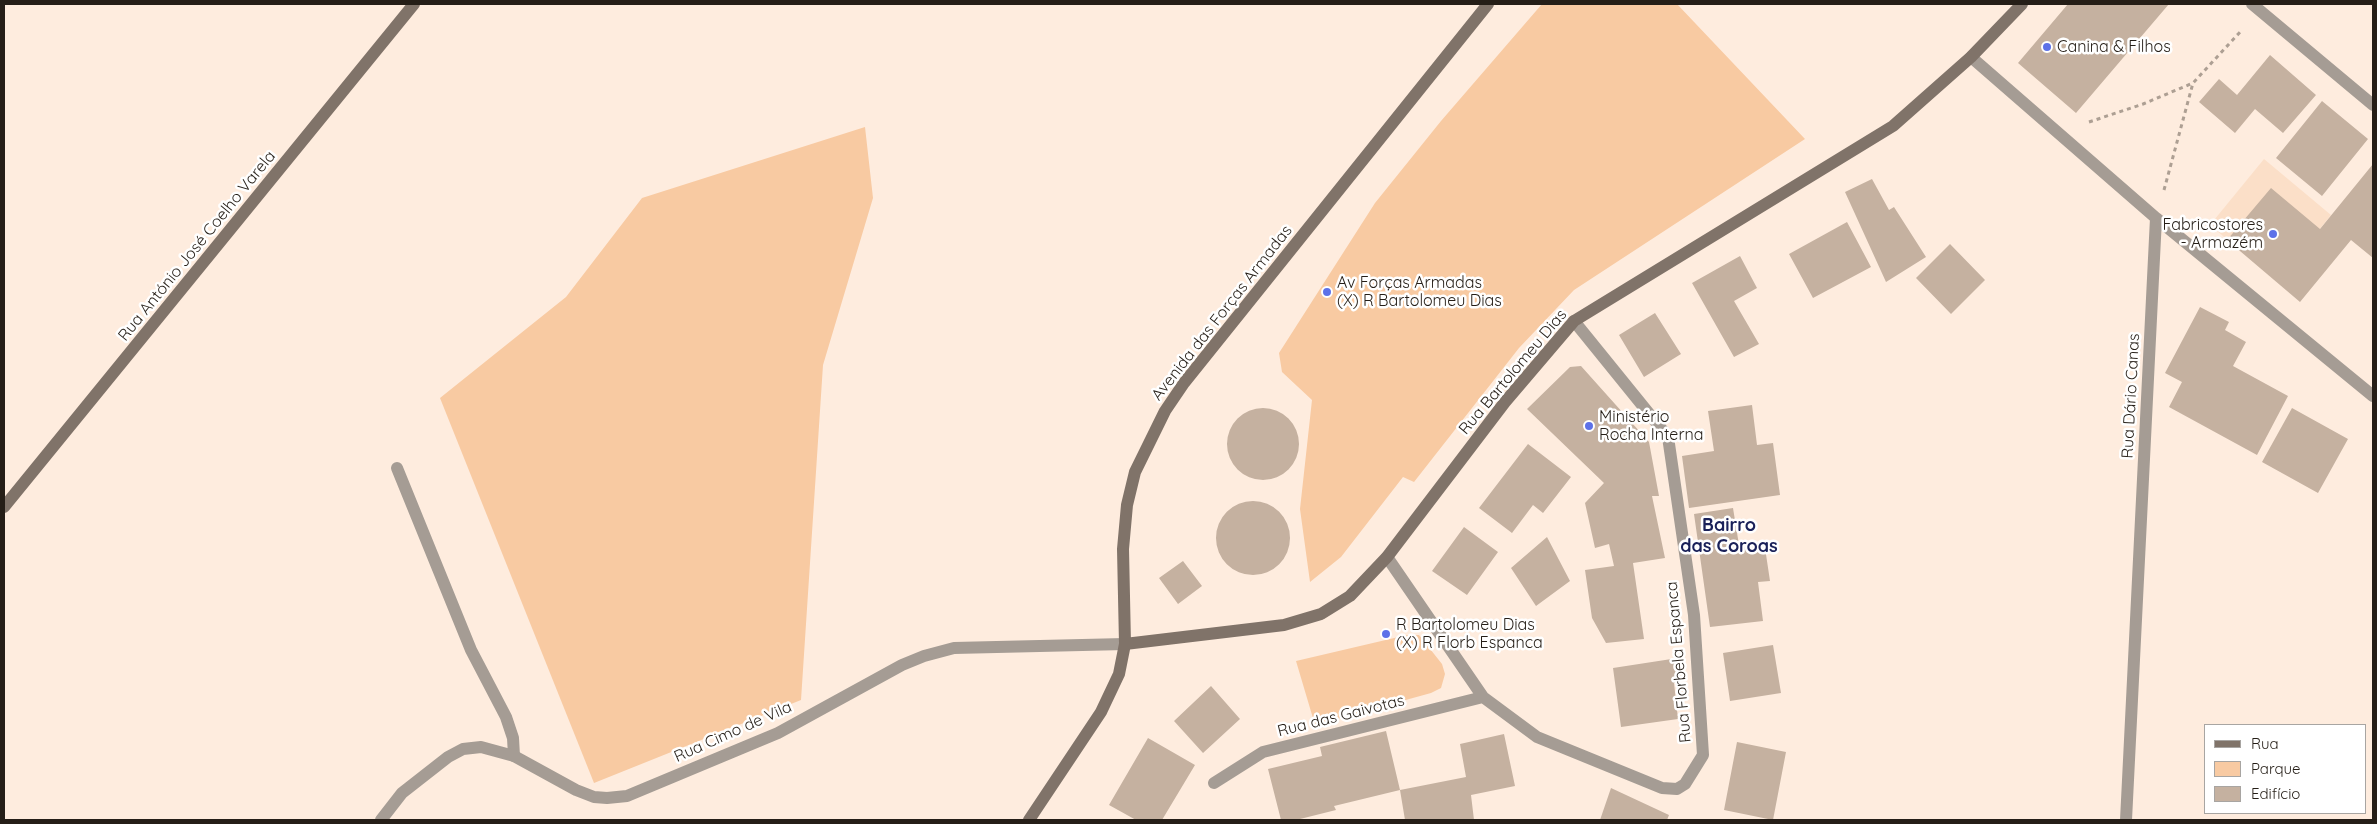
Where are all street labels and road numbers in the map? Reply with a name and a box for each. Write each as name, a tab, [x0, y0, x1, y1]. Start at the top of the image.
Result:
street label: Rua António José Coelho Varela	[114, 147, 280, 345]
street label: Avenida das Forças Armadas	[1148, 222, 1296, 404]
street label: Rua Bartolomeu Dias	[1455, 306, 1571, 438]
street label: Rua Dário Canas	[2118, 333, 2144, 459]
street label: Rua Florbela Espanca	[1662, 581, 1696, 743]
street label: Rua das Gaivotas	[1276, 691, 1406, 741]
street label: Rua Cimo de Vila	[671, 697, 795, 767]

